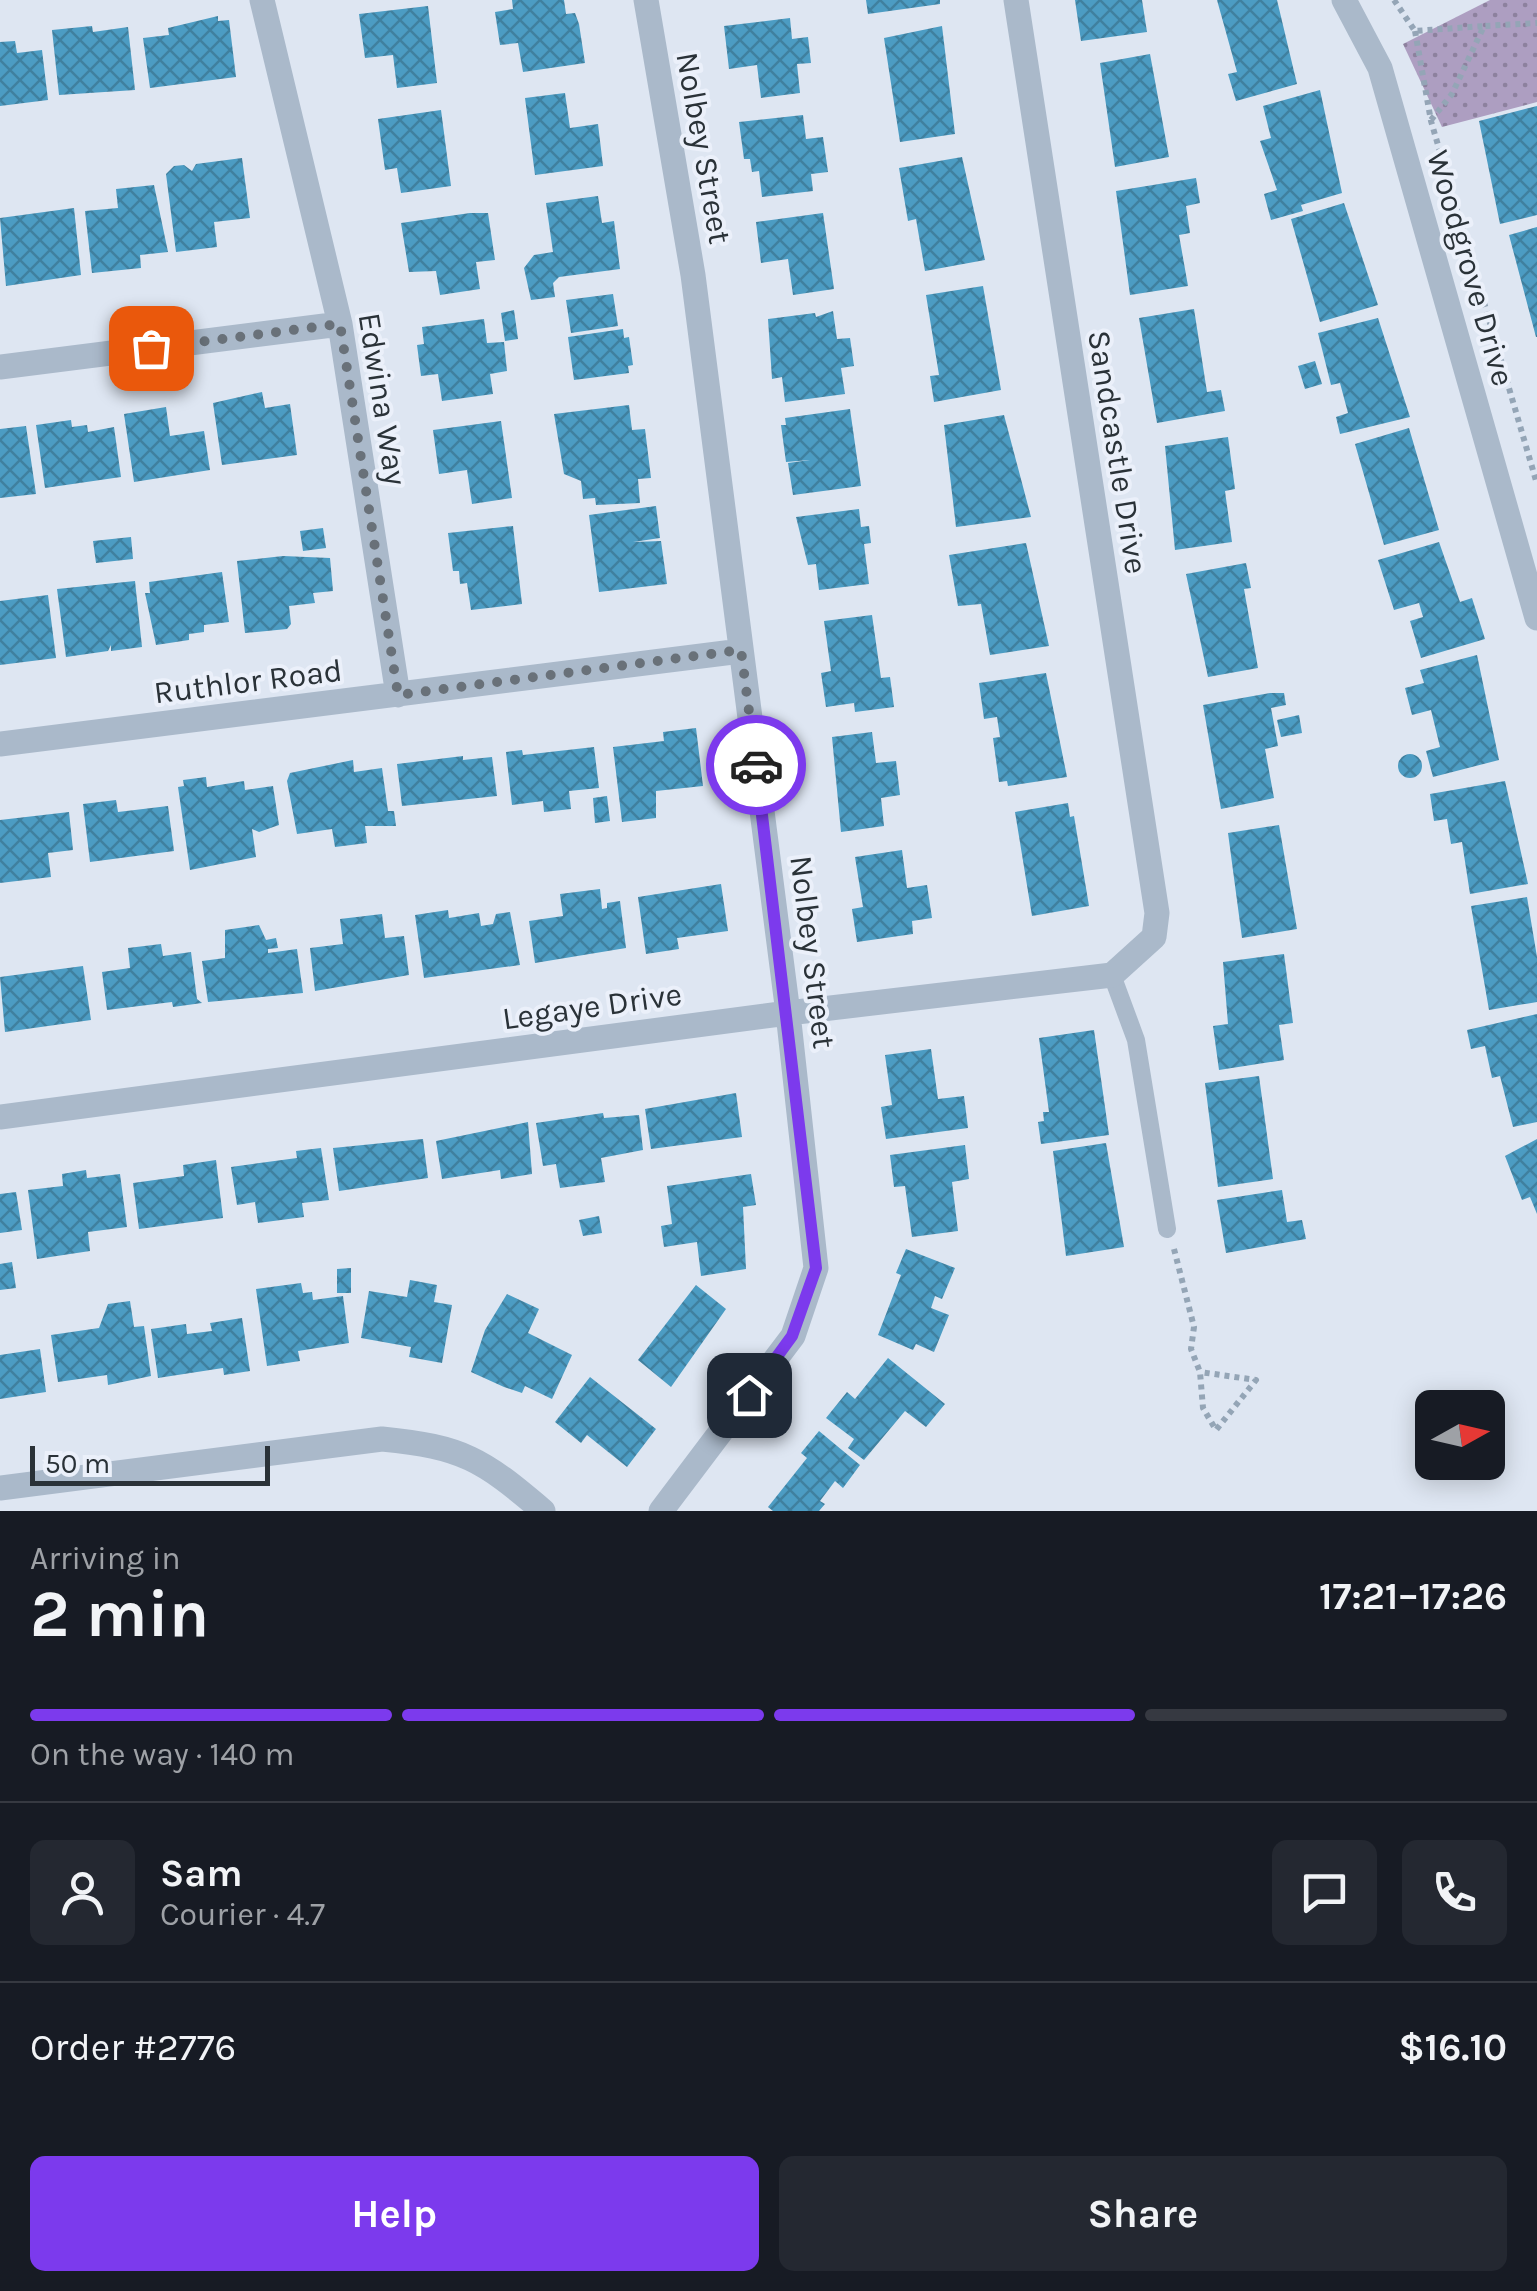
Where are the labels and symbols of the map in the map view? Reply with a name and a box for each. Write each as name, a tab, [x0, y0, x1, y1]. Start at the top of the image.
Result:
street label: Nolbey Street	[668, 49, 739, 247]
street label: Woodgrove Drive	[1419, 146, 1522, 390]
pin	[109, 306, 194, 391]
street label: Edwina Way	[351, 310, 414, 488]
street label: Sandcastle Drive	[1080, 328, 1155, 576]
street label: Ruthlor Road	[152, 652, 344, 711]
courier	[706, 715, 806, 815]
street label: Nolbey Street	[782, 853, 843, 1051]
street label: Legaye Drive	[500, 976, 684, 1037]
pin	[707, 1353, 792, 1438]
north arrow	[1415, 1390, 1505, 1480]
scale bar	[30, 1441, 270, 1486]

